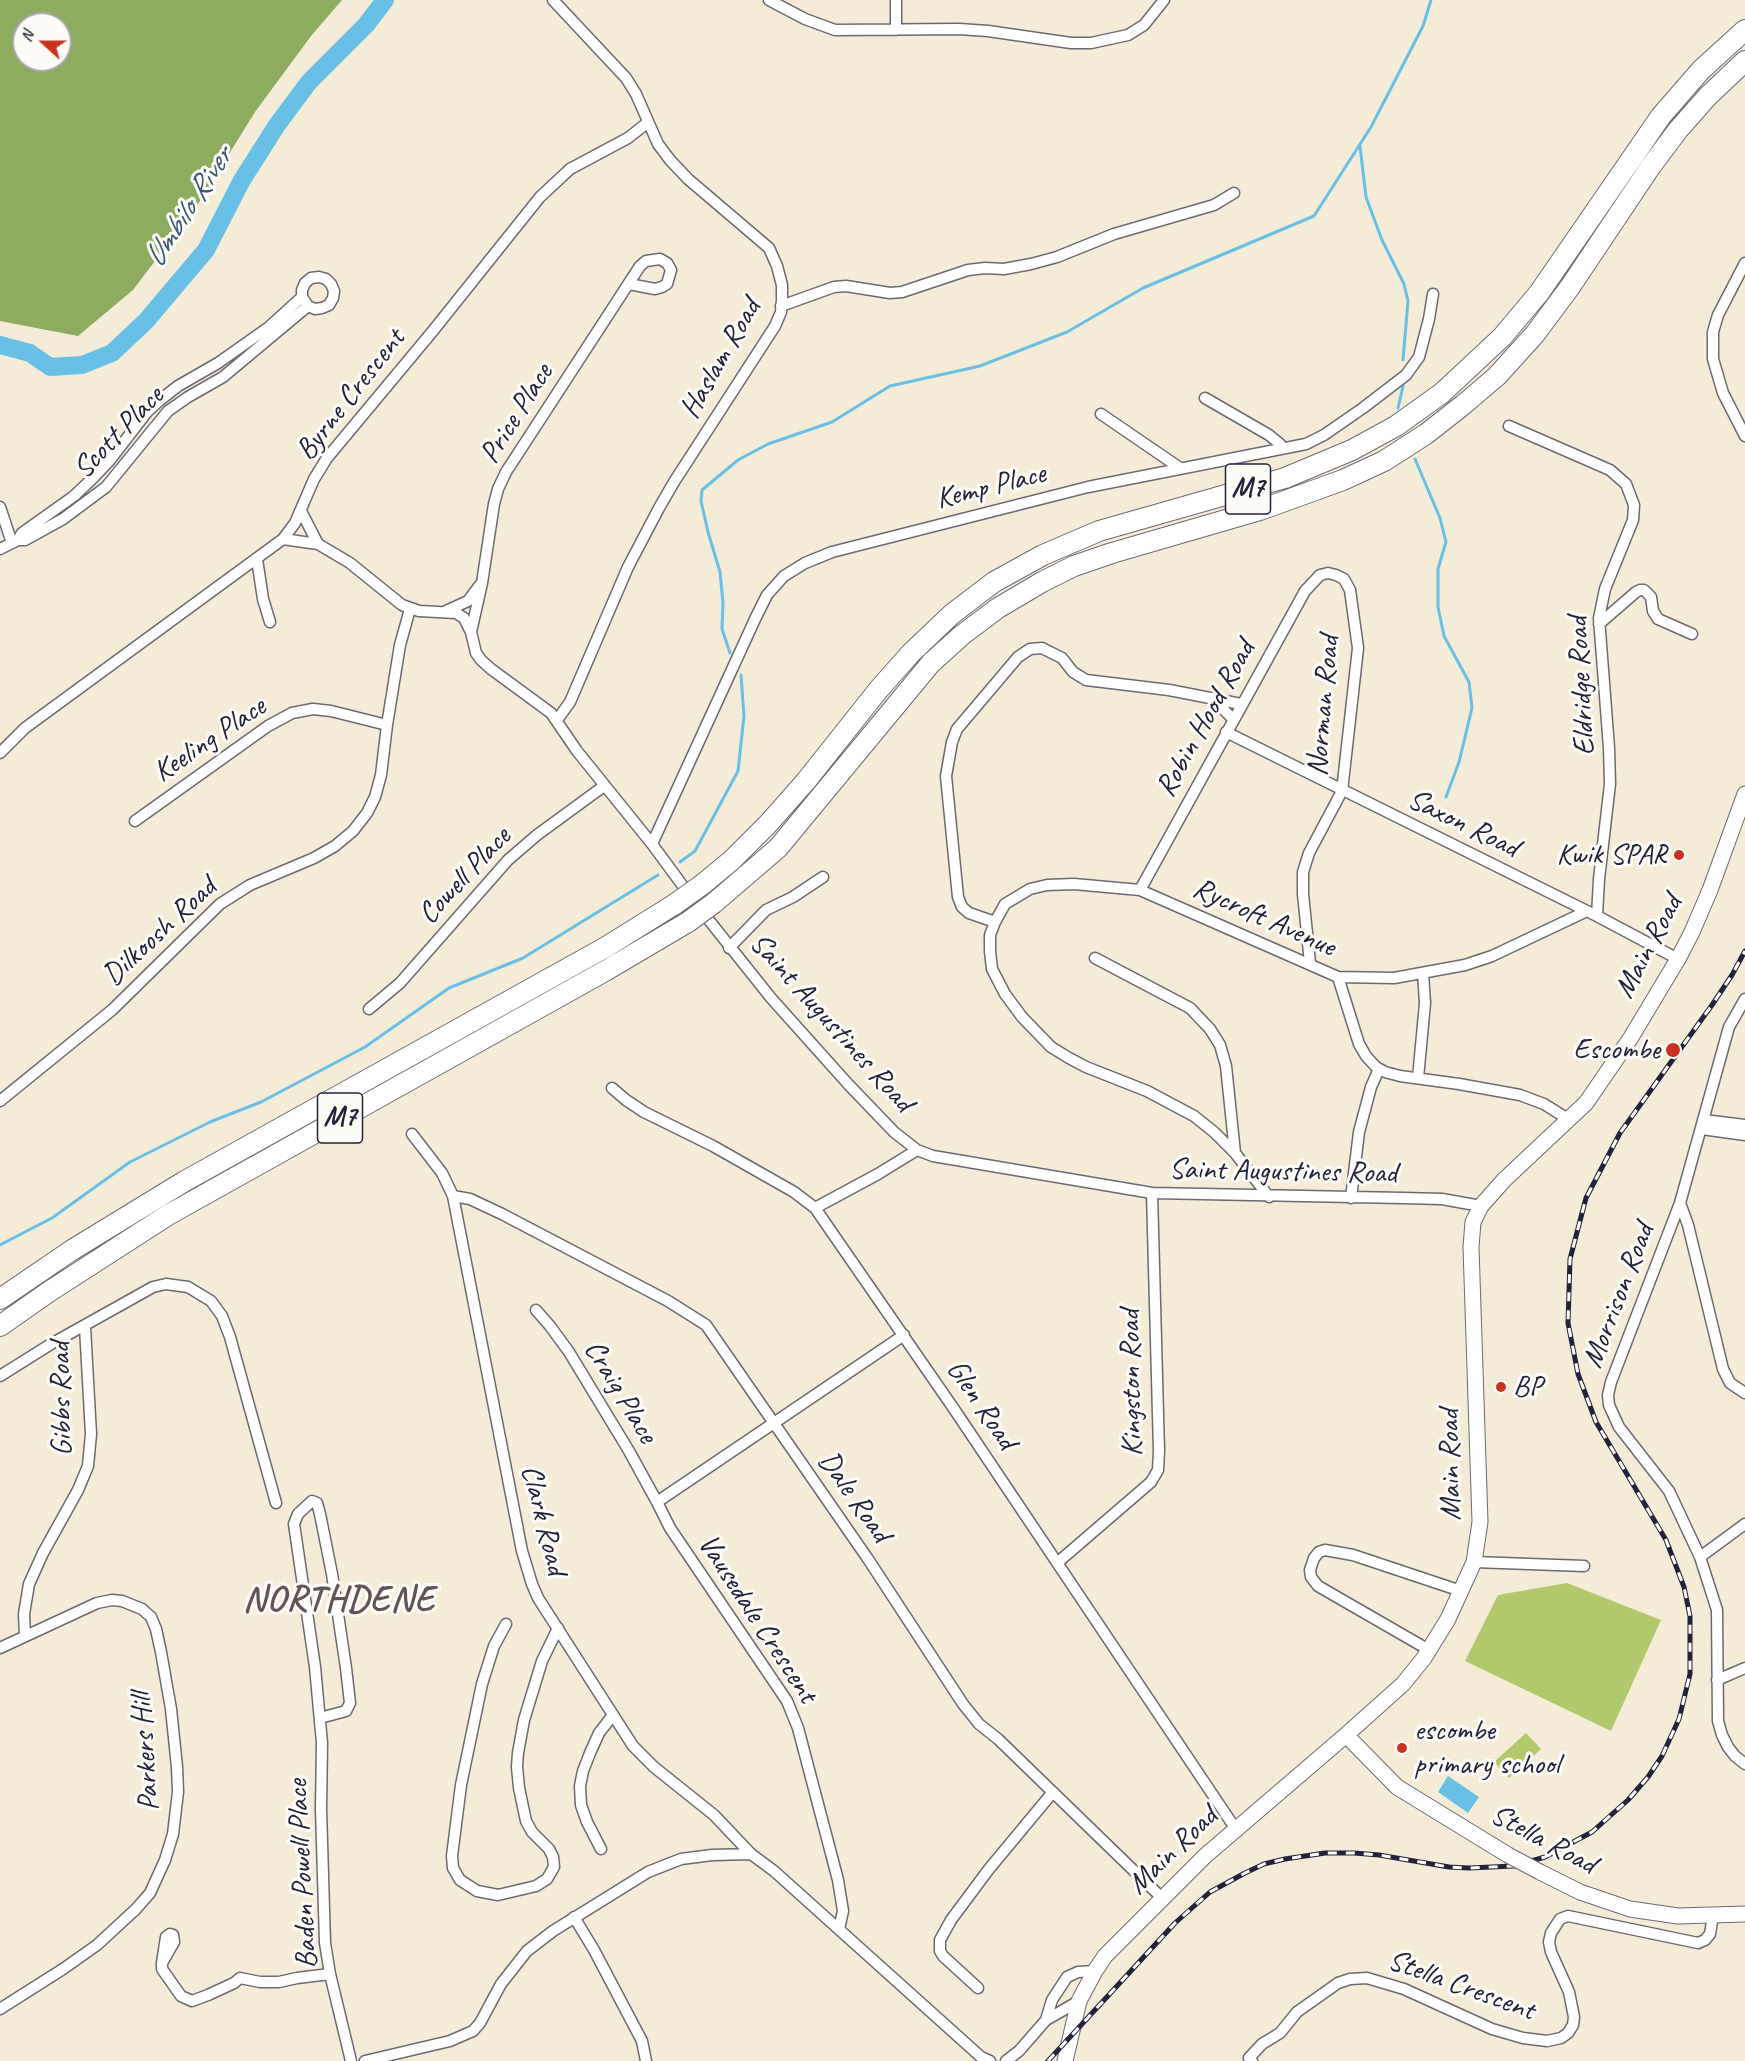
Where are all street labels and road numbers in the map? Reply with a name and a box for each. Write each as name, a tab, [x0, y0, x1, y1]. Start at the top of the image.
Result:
street label: Haslam Road	[673, 293, 769, 425]
street label: Byrne Crescent	[289, 322, 413, 468]
street label: Price Place	[472, 358, 562, 470]
street label: Scott Place	[66, 379, 172, 487]
street label: Kemp Place	[933, 456, 1049, 518]
road number: M7	[1226, 464, 1270, 514]
street label: Eldridge Road	[1560, 616, 1604, 756]
street label: Norman Road	[1300, 634, 1348, 778]
street label: Robin Hood Road	[1148, 635, 1264, 803]
street label: Keeling Place	[147, 689, 273, 791]
street label: Saxon Road	[1402, 782, 1524, 866]
street label: Cowell Place	[411, 820, 519, 932]
street label: Dilkoosh Road	[96, 870, 224, 994]
street label: Rycroft Avenue	[1187, 871, 1341, 965]
street label: Main Road	[1607, 889, 1691, 1005]
street label: Saint Augustines Road	[741, 926, 921, 1120]
road number: M7	[318, 1093, 362, 1143]
street label: Saint Augustines Road	[1169, 1152, 1397, 1192]
street label: Morrison Road	[1575, 1219, 1663, 1373]
street label: Kingston Road	[1113, 1309, 1151, 1457]
street label: Craig Place	[575, 1334, 665, 1450]
street label: Gibbs Road	[43, 1342, 81, 1456]
street label: Glen Road	[938, 1353, 1024, 1457]
street label: Main Road	[1432, 1409, 1470, 1521]
street label: Dale Road	[810, 1445, 898, 1549]
street label: Clark Road	[512, 1461, 574, 1579]
street label: Vausedale Crescent	[689, 1528, 825, 1710]
street label: Parkers Hill	[124, 1692, 168, 1812]
street label: Baden Powell Place	[280, 1778, 326, 1970]
street label: Stella Road	[1484, 1797, 1602, 1883]
street label: Main Road	[1120, 1799, 1226, 1903]
street label: Stella Crescent	[1383, 1943, 1539, 2029]

